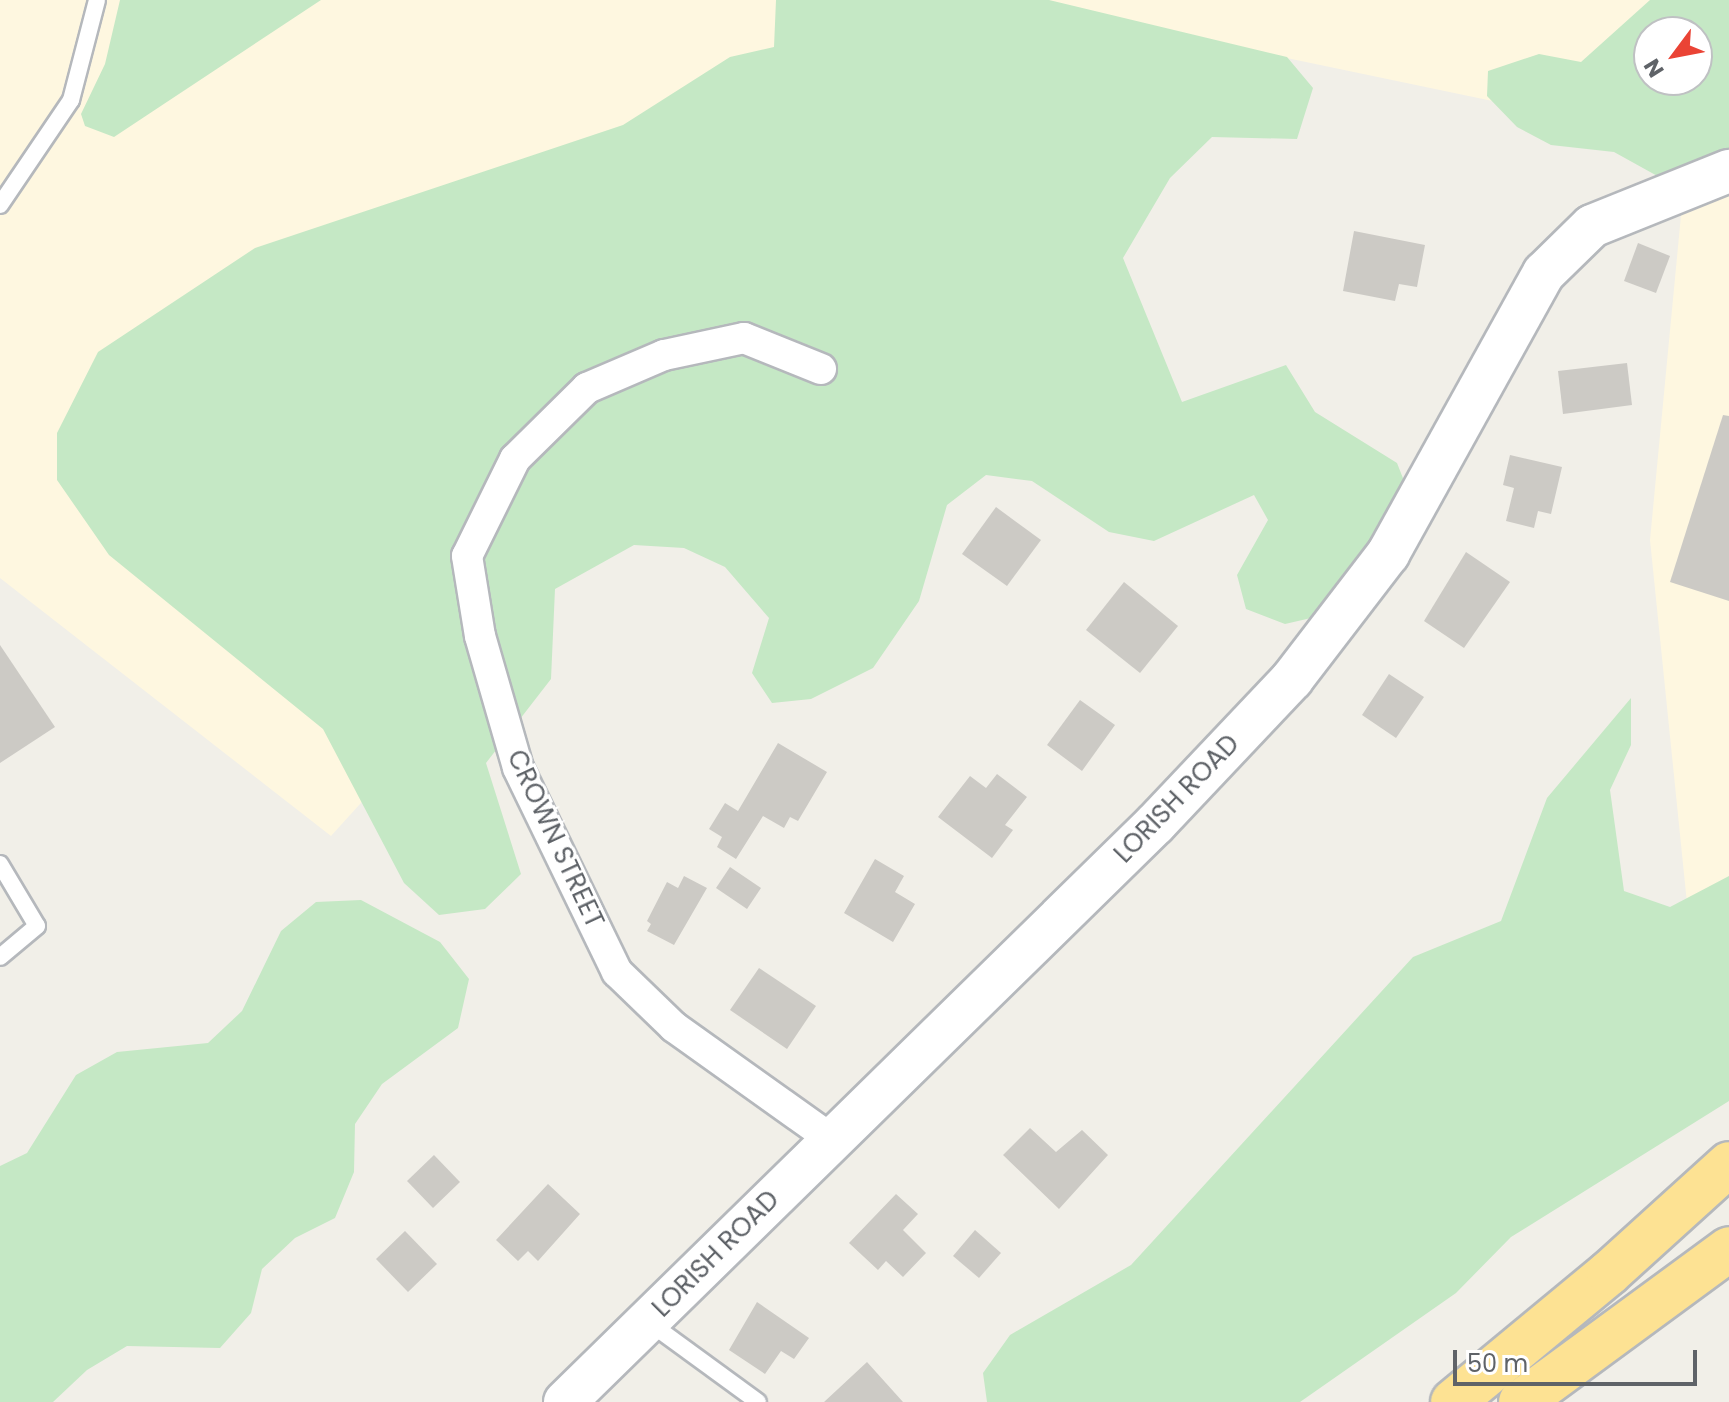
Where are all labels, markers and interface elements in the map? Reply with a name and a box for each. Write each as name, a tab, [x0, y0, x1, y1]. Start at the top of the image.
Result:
north arrow	[1633, 16, 1713, 96]
text: N	[1636, 53, 1671, 83]
street label: LORISH ROAD	[1108, 728, 1246, 870]
street label: CROWN STREET	[500, 745, 610, 933]
street label: LORISH ROAD	[646, 1184, 786, 1324]
scale bar	[1457, 1334, 1701, 1384]
text: 50 m	[1467, 1347, 1528, 1380]

